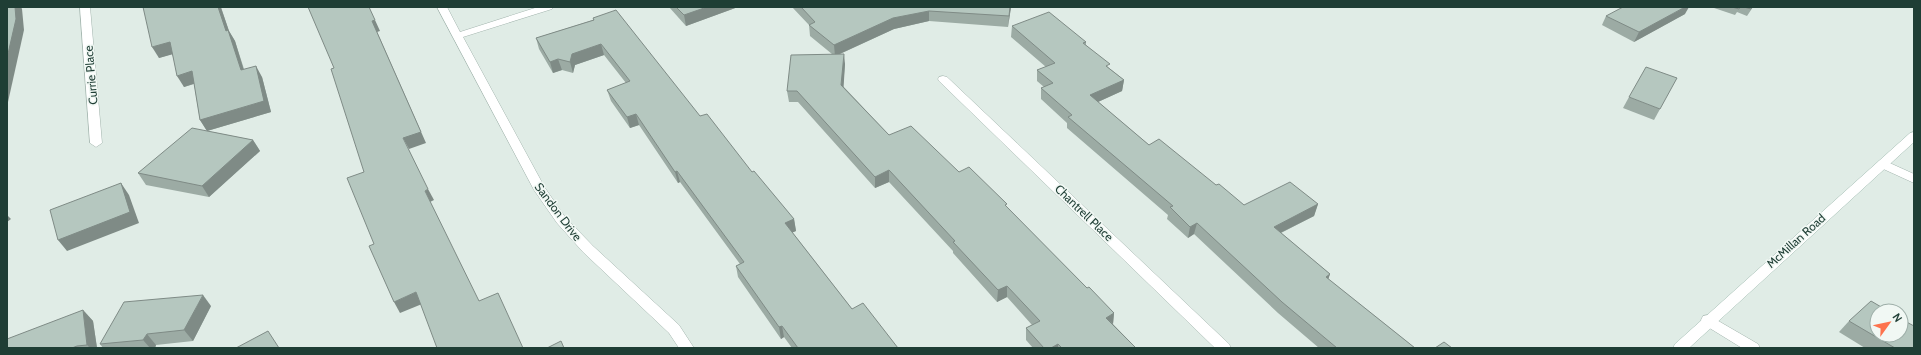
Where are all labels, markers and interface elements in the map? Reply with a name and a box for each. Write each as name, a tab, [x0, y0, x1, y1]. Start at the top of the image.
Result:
street label: Currie Place	[80, 45, 101, 105]
street label: Sandon Drive	[532, 180, 585, 244]
street label: Chantrell Place	[1052, 181, 1117, 244]
street label: McMillan Road	[1763, 210, 1828, 271]
north arrow	[1869, 303, 1909, 343]
text: N	[1889, 310, 1905, 325]

